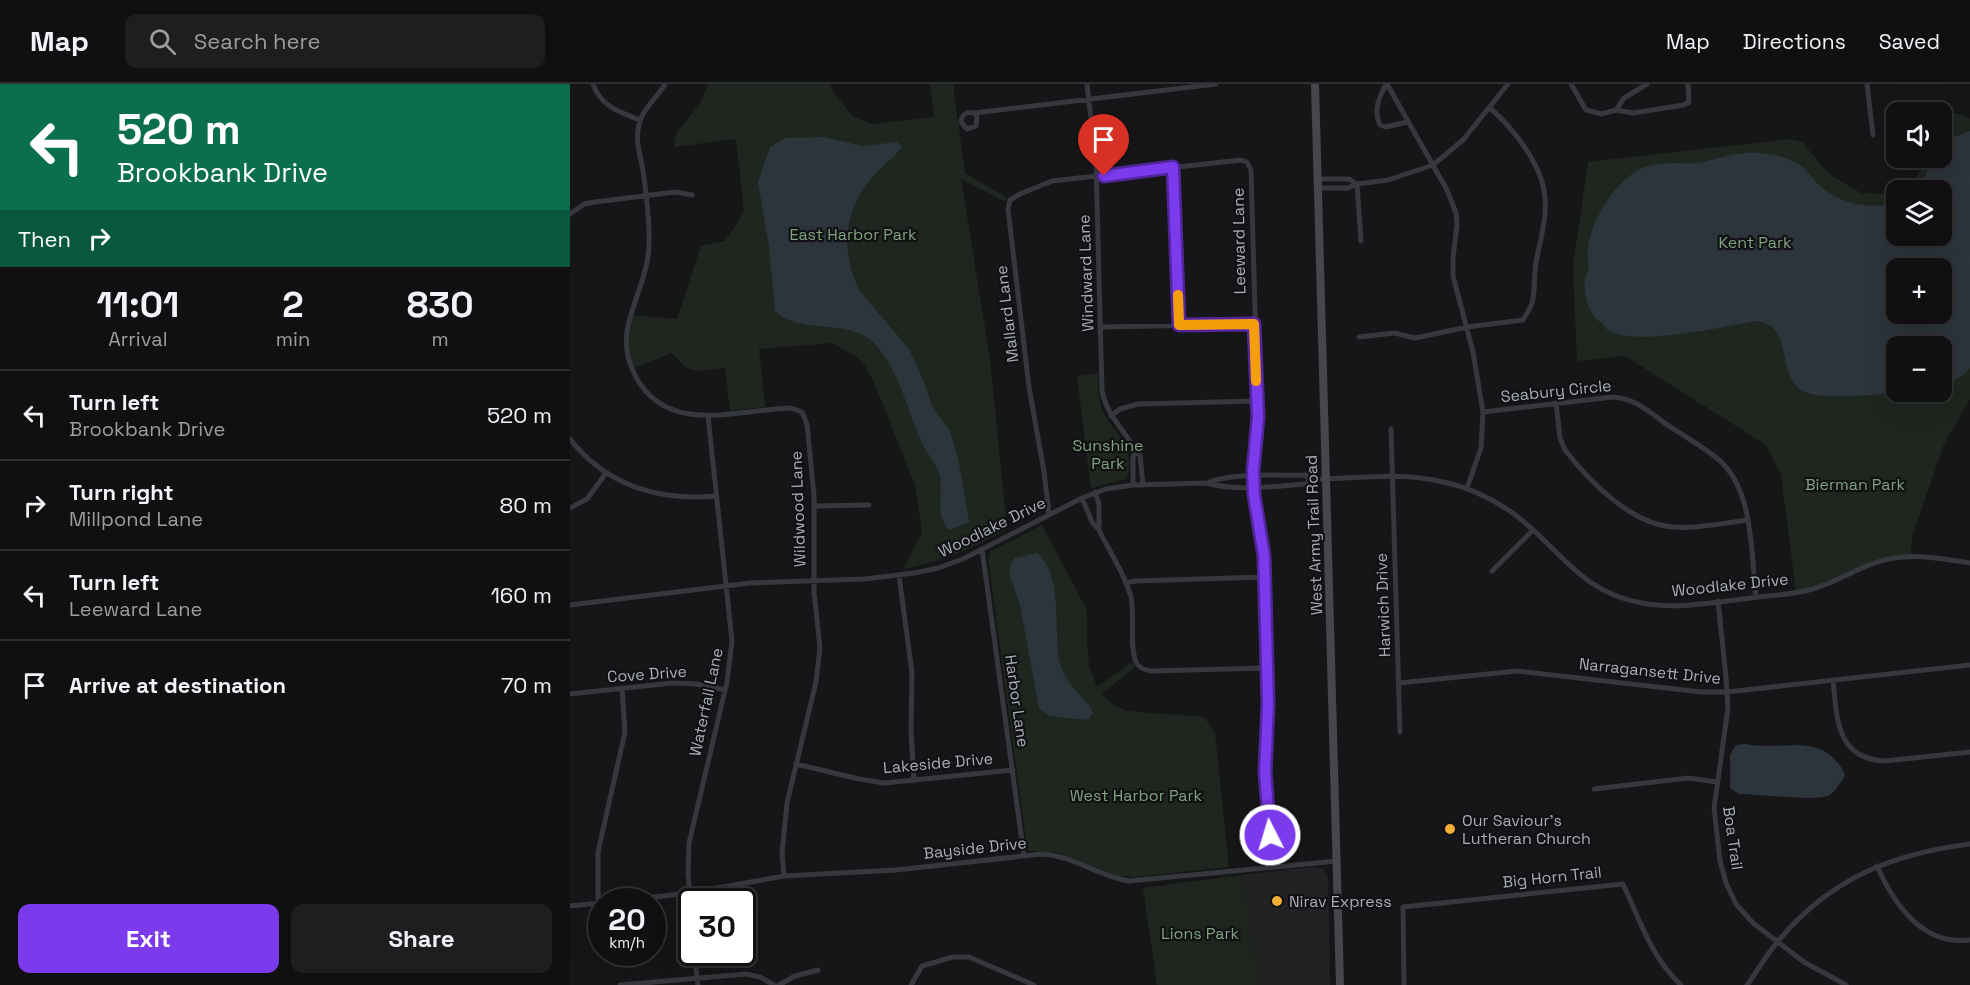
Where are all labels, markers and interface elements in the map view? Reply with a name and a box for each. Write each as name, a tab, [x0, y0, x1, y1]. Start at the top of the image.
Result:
search box	[125, 14, 545, 68]
text: Map	[30, 23, 89, 59]
icon: search	[146, 25, 179, 58]
text: Search here	[194, 27, 321, 55]
text: Map	[1666, 28, 1710, 55]
text: Directions	[1743, 28, 1846, 55]
text: Saved	[1879, 28, 1940, 55]
map controls	[1886, 102, 1952, 402]
button: sound	[1886, 102, 1952, 168]
text: 520 m	[117, 103, 241, 156]
icon: left	[18, 108, 96, 186]
pin	[1078, 114, 1129, 176]
icon: arrive	[1087, 123, 1120, 156]
text: Brookbank Drive	[117, 155, 328, 190]
button: layers	[1886, 180, 1952, 246]
street label: Leeward Lane	[1228, 187, 1250, 295]
street label: Windward Lane	[1073, 214, 1099, 332]
icon: right	[83, 222, 116, 255]
park label: East Harbor Park	[789, 224, 917, 245]
text: Then	[18, 225, 71, 253]
park label: Kent Park	[1718, 232, 1792, 253]
button: +	[1886, 258, 1952, 324]
street label: Mallard Lane	[991, 264, 1023, 364]
text: 11:01	[96, 282, 179, 328]
text: 2	[282, 282, 304, 328]
text: 830	[407, 282, 473, 328]
text: Arrival	[108, 326, 168, 352]
text: min	[276, 326, 310, 352]
text: m	[431, 326, 449, 352]
button: −	[1886, 336, 1952, 402]
street label: Seabury Circle	[1499, 375, 1613, 407]
text: Turn left	[69, 388, 159, 416]
icon: left	[18, 399, 51, 432]
text: 520 m	[487, 401, 552, 429]
text: Brookbank Drive	[69, 416, 225, 442]
park label: Sunshine Park	[1073, 435, 1143, 474]
street label: Wildwood Lane	[785, 451, 811, 567]
street label: West Army Trail Road	[1301, 454, 1327, 616]
park label: Bierman Park	[1805, 474, 1905, 495]
text: Turn right	[69, 478, 174, 506]
icon: right	[18, 489, 51, 522]
text: 80 m	[500, 491, 552, 519]
street label: Woodlake Drive	[935, 492, 1049, 562]
text: Millpond Lane	[69, 506, 203, 532]
street label: Harwich Drive	[1371, 553, 1395, 657]
text: Turn left	[69, 568, 159, 596]
street label: Woodlake Drive	[1671, 568, 1789, 602]
icon: left	[18, 579, 51, 612]
text: 160 m	[491, 581, 552, 609]
text: Leeward Lane	[69, 596, 202, 622]
street label: Waterfall Lane	[684, 646, 728, 758]
street label: Harbor Lane	[1000, 653, 1034, 749]
street label: Narragansett Drive	[1578, 653, 1722, 689]
street label: Cove Drive	[606, 661, 688, 687]
icon: arrive	[18, 669, 51, 702]
text: Arrive at destination	[69, 671, 286, 699]
text: 70 m	[501, 671, 552, 699]
street label: Lakeside Drive	[882, 748, 994, 778]
park label: West Harbor Park	[1070, 785, 1203, 806]
position arrow	[1238, 803, 1302, 867]
street label: Boa Trail	[1718, 805, 1748, 871]
place label: Our Saviour's Lutheran Church	[1462, 810, 1591, 849]
marker: Our Saviour's Lutheran Church	[1443, 822, 1457, 836]
street label: Bayside Drive	[922, 832, 1028, 864]
street label: Big Horn Trail	[1501, 861, 1603, 893]
speed limit sign: 30	[678, 888, 756, 966]
place label: Nirav Express	[1289, 891, 1392, 912]
marker: Nirav Express	[1270, 894, 1284, 908]
text: 20	[608, 900, 646, 939]
button: Exit	[18, 904, 279, 973]
button: Share	[291, 904, 552, 973]
park label: Lions Park	[1161, 923, 1239, 944]
text: km/h	[609, 933, 645, 952]

